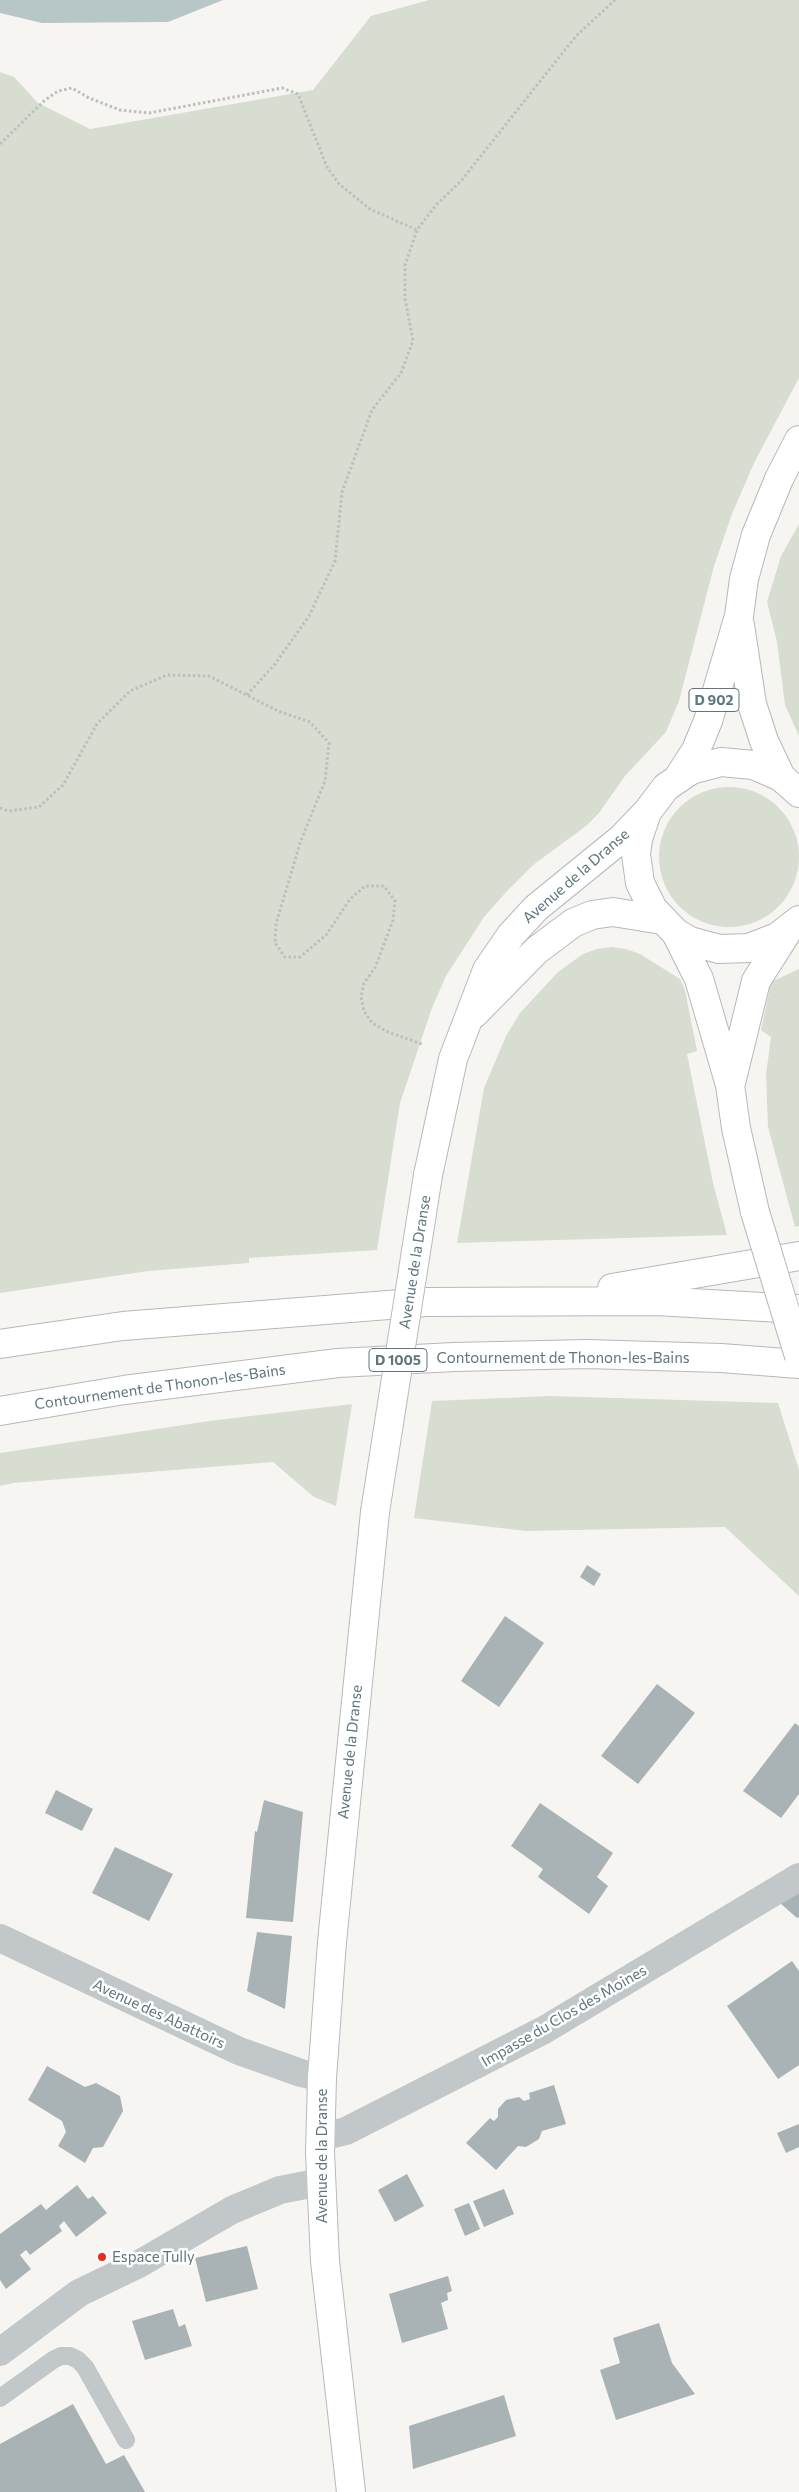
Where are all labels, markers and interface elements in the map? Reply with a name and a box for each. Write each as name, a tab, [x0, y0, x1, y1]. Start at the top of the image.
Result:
road number: D 902	[689, 688, 739, 712]
street label: Avenue de la Dranse	[519, 825, 633, 927]
street label: Avenue de la Dranse	[396, 1194, 434, 1330]
road number: D 1005	[369, 1348, 427, 1372]
street label: Contournement de Thonon-les-Bains	[436, 1349, 690, 1367]
street label: Contournement de Thonon-les-Bains	[33, 1360, 287, 1414]
street label: Avenue de la Dranse	[334, 1684, 366, 1820]
street label: Impasse du Clos des Moines	[478, 1961, 650, 2071]
street label: Avenue des Abattoirs	[90, 1975, 228, 2053]
street label: Avenue de la Dranse	[313, 2089, 331, 2223]
place label: Espace Tully	[112, 2248, 195, 2266]
marker: Espace Tully	[96, 2251, 108, 2263]

